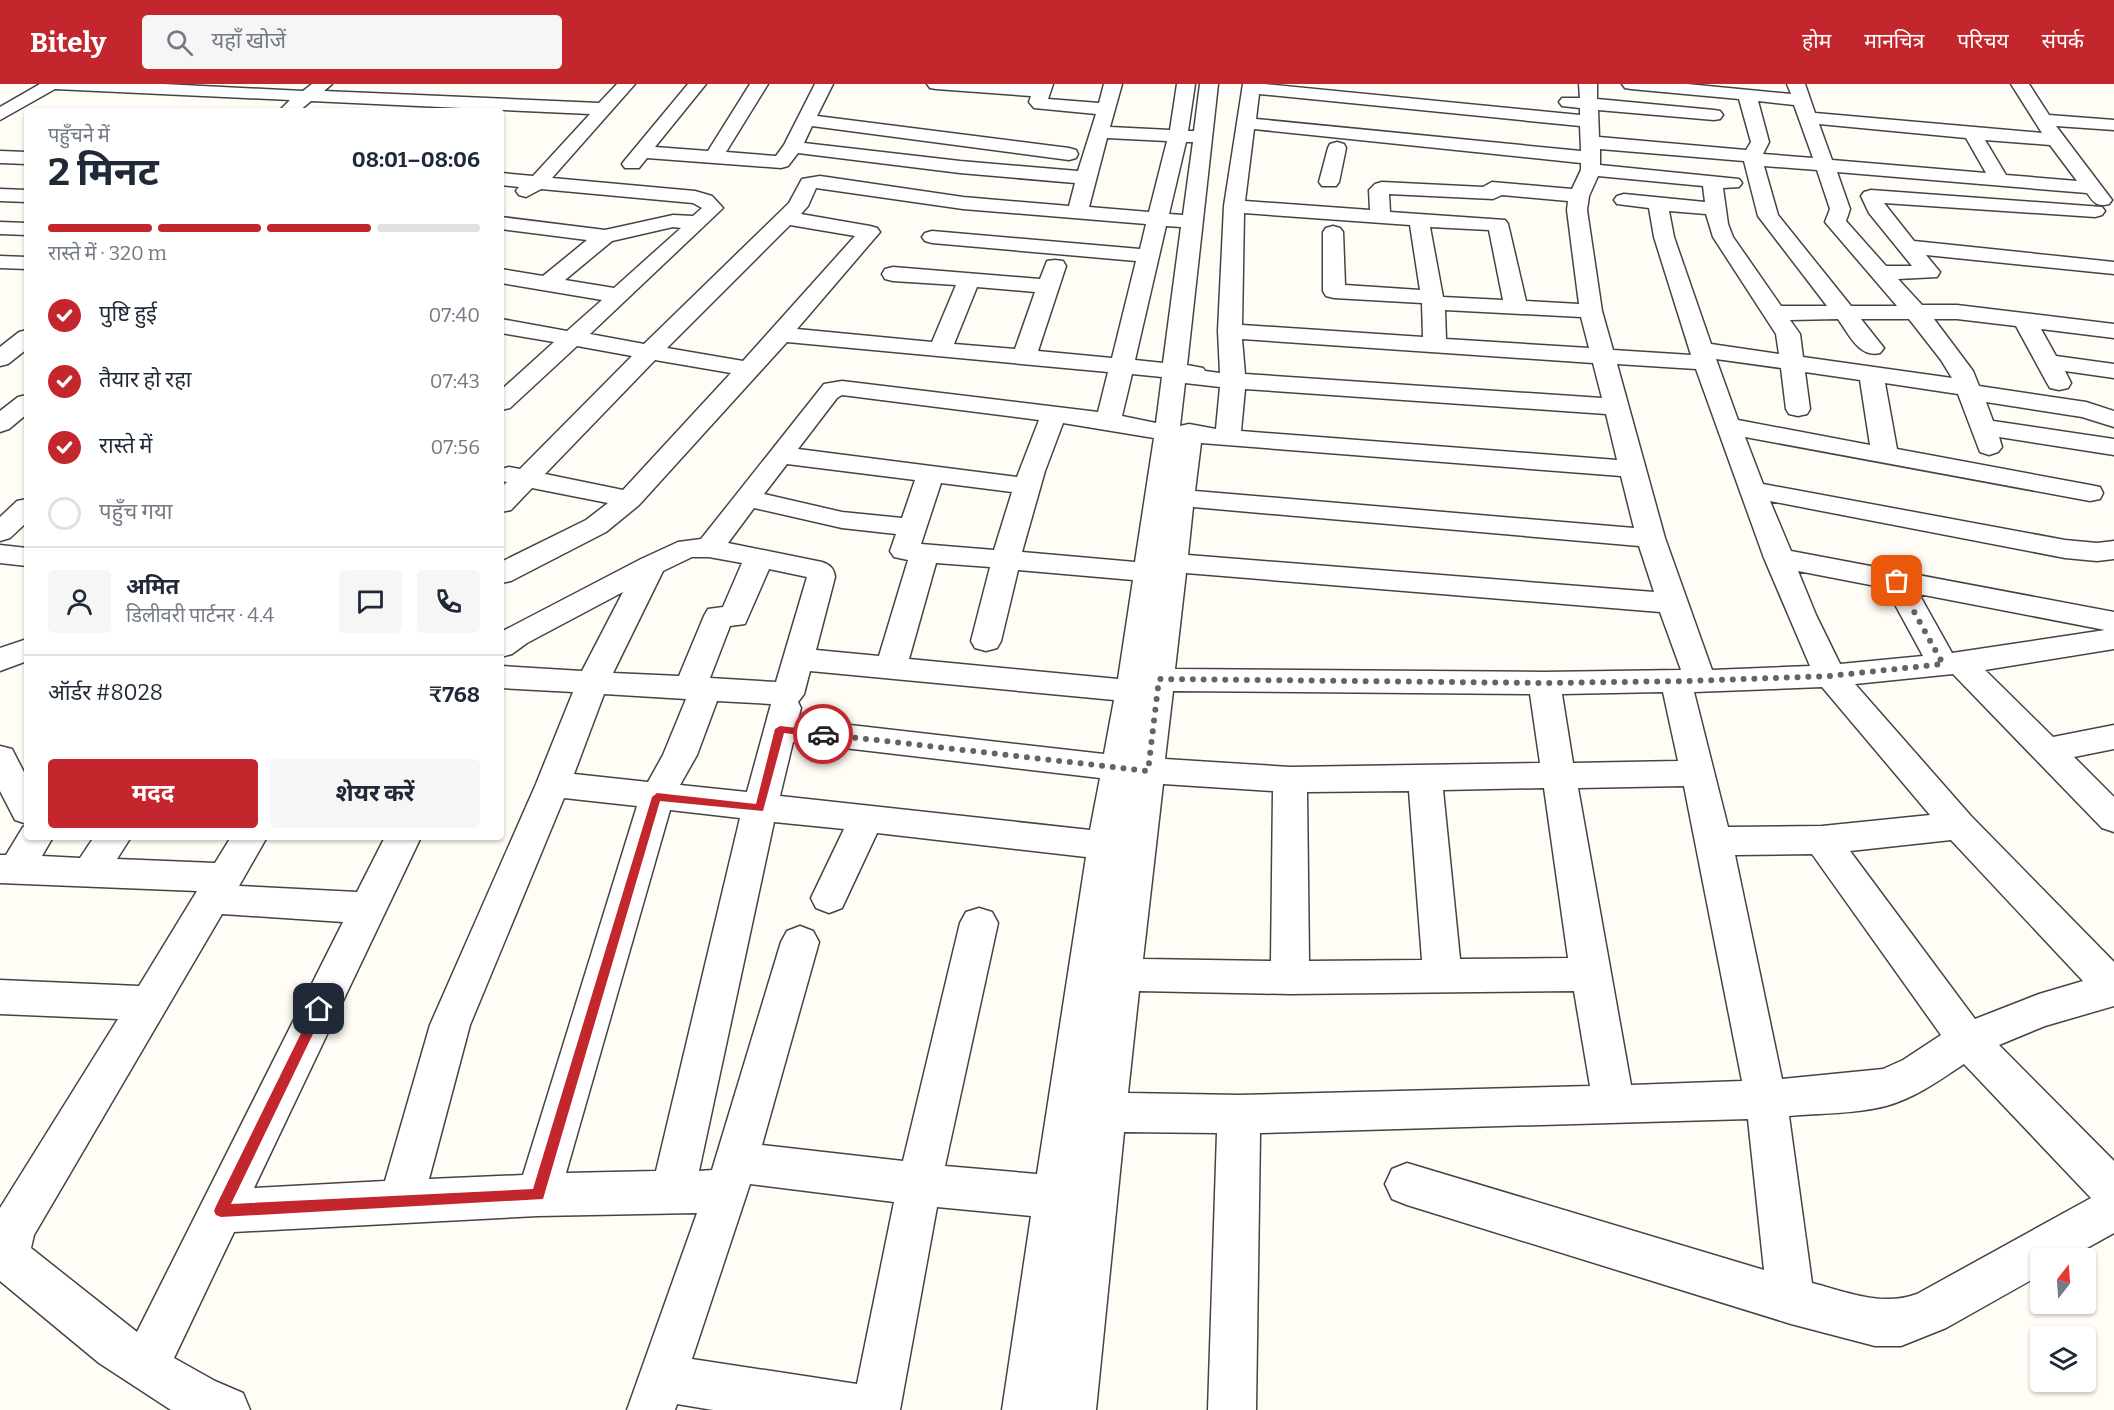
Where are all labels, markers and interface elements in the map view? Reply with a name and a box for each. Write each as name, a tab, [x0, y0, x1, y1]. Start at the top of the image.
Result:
search box	[142, 15, 562, 69]
text: Bitely	[30, 26, 106, 59]
icon: search	[163, 26, 196, 59]
text: यहाँ खोजें	[211, 27, 286, 54]
text: होम	[1802, 28, 1831, 54]
text: मानचित्र	[1864, 28, 1924, 54]
text: परिचय	[1957, 28, 2009, 54]
text: संपर्क	[2042, 28, 2084, 54]
text: पहुँचने में	[48, 123, 110, 147]
text: 08:01–08:06	[352, 146, 480, 173]
text: 2 मिनट	[48, 149, 159, 195]
text: रास्ते में · 320 m	[48, 241, 167, 265]
icon: check	[48, 299, 81, 332]
text: पुष्टि हुई	[99, 300, 157, 327]
text: 07:40	[428, 303, 480, 327]
icon: check	[48, 365, 81, 398]
text: तैयार हो रहा	[99, 366, 192, 393]
text: 07:43	[430, 369, 480, 393]
icon: check	[48, 431, 81, 464]
text: रास्ते में	[99, 432, 152, 459]
text: 07:56	[431, 435, 480, 459]
text: पहुँच गया	[99, 498, 172, 525]
pin	[1871, 555, 1922, 606]
icon: bag	[1880, 564, 1913, 597]
button: person	[48, 570, 111, 633]
button: chat	[339, 570, 402, 633]
button: phone	[417, 570, 480, 633]
text: अमित	[126, 573, 179, 600]
text: डिलीवरी पार्टनर · 4.4	[126, 603, 274, 627]
text: ऑर्डर #8028	[48, 679, 163, 706]
text: ₹768	[428, 681, 480, 708]
courier	[793, 704, 853, 764]
icon: car	[807, 718, 840, 751]
button: मदद	[48, 759, 258, 828]
button: शेयर करें	[270, 759, 480, 828]
pin	[293, 983, 344, 1034]
icon: home	[302, 992, 335, 1025]
north arrow	[2030, 1248, 2096, 1314]
map controls	[2030, 1248, 2096, 1392]
button: layers	[2030, 1326, 2096, 1392]

